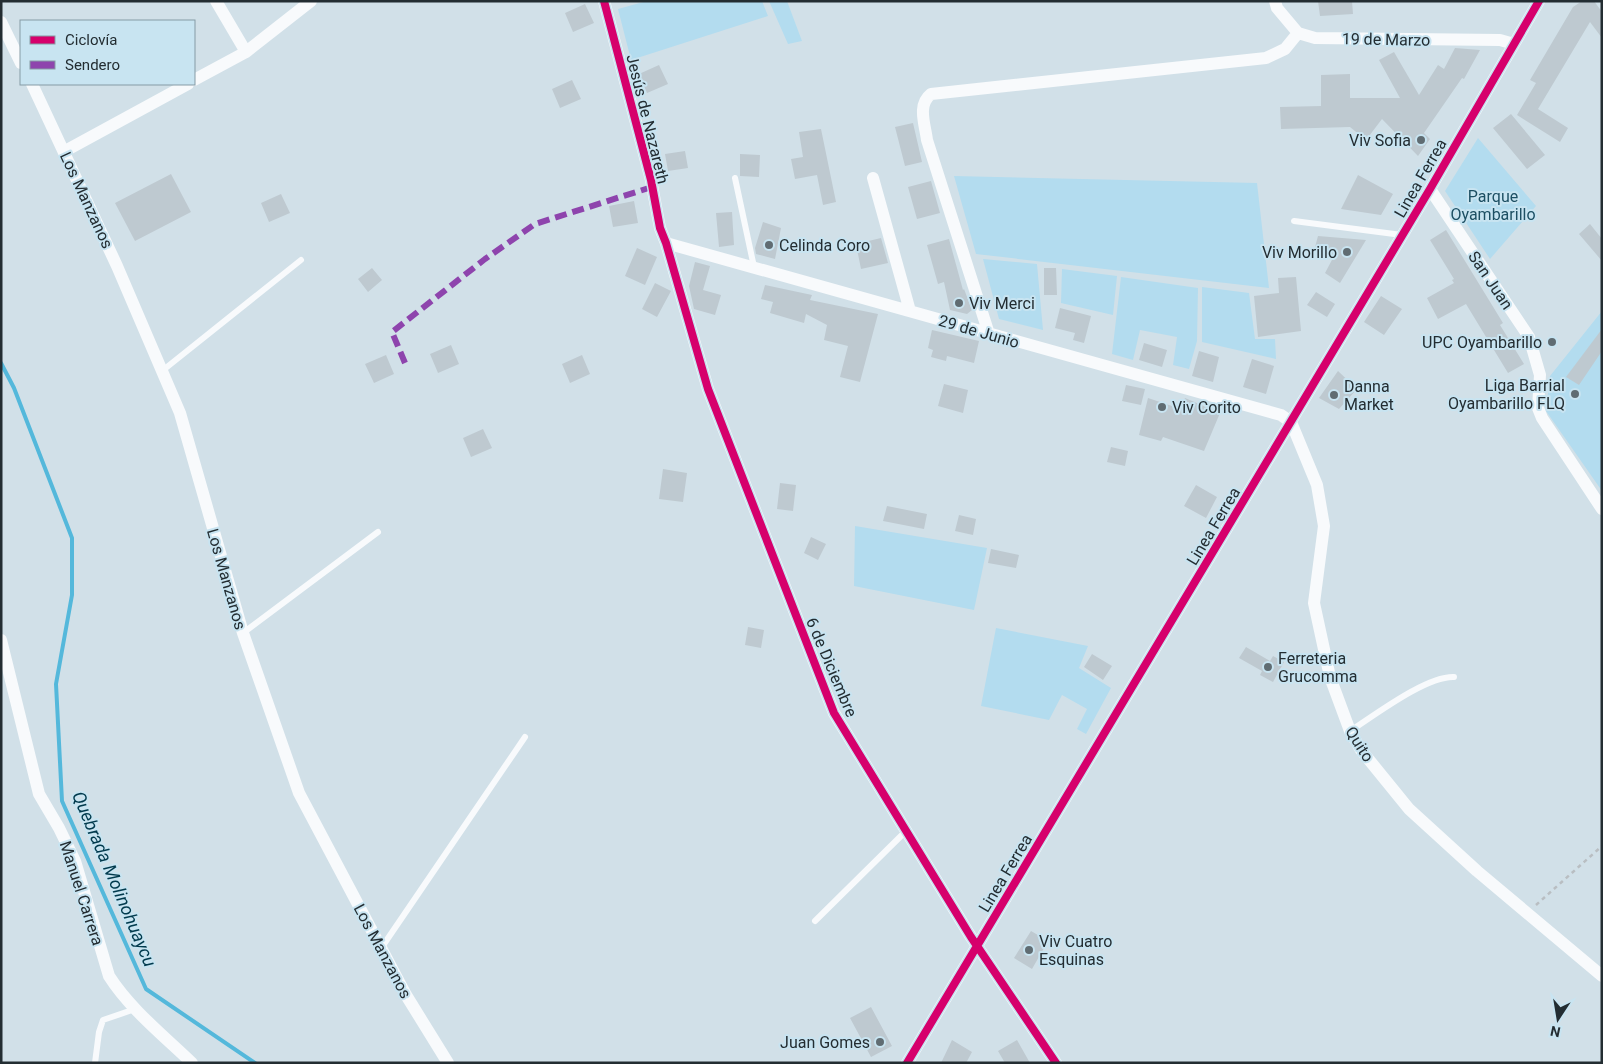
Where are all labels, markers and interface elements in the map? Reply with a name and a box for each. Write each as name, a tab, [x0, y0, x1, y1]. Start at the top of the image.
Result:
legend	[20, 20, 195, 85]
street label: 19 de Marzo	[1342, 29, 1430, 50]
text: Ciclovía	[65, 31, 118, 49]
street label: Jesús de Nazareth	[622, 52, 673, 186]
text: Sendero	[65, 56, 120, 74]
place label: Viv Sofia	[1349, 131, 1411, 150]
marker: Viv Sofia	[1415, 134, 1427, 146]
street label: Linea Ferrea	[1390, 136, 1451, 221]
street label: Los Manzanos	[56, 149, 117, 252]
park label: Parque Oyambarillo	[1450, 187, 1536, 224]
place label: Celinda Coro	[779, 236, 870, 255]
marker: Celinda Coro	[763, 239, 775, 251]
place label: Viv Morillo	[1262, 243, 1337, 262]
marker: Viv Morillo	[1341, 246, 1353, 258]
street label: San Juan	[1464, 248, 1517, 313]
place label: Viv Merci	[969, 294, 1035, 313]
marker: Viv Merci	[953, 297, 965, 309]
street label: 29 de Junio	[936, 311, 1021, 352]
place label: UPC Oyambarillo	[1422, 333, 1542, 352]
marker: UPC Oyambarillo	[1546, 336, 1558, 348]
place label: Liga Barrial Oyambarillo FLQ	[1448, 376, 1565, 413]
place label: Danna Market	[1344, 377, 1394, 414]
marker: Liga Barrial Oyambarillo FLQ	[1569, 388, 1581, 400]
marker: Danna Market	[1328, 389, 1340, 401]
place label: Viv Corito	[1172, 398, 1241, 417]
marker: Viv Corito	[1156, 401, 1168, 413]
street label: Linea Ferrea	[1183, 484, 1244, 569]
street label: Los Manzanos	[203, 526, 250, 632]
street label: 6 de Diciembre	[802, 615, 861, 720]
place label: Ferreteria Grucomma	[1278, 649, 1357, 686]
marker: Ferreteria Grucomma	[1262, 661, 1274, 673]
street label: Quito	[1341, 723, 1378, 765]
water label: Quebrada Molinohuaycu	[68, 788, 161, 970]
street label: Linea Ferrea	[975, 831, 1036, 916]
street label: Manuel Carrera	[56, 838, 107, 948]
street label: Los Manzanos	[350, 901, 415, 1002]
place label: Viv Cuatro Esquinas	[1039, 932, 1112, 969]
marker: Viv Cuatro Esquinas	[1023, 944, 1035, 956]
north arrow	[1533, 994, 1583, 1044]
text: N	[1549, 1023, 1562, 1041]
place label: Juan Gomes	[780, 1033, 870, 1052]
marker: Juan Gomes	[874, 1036, 886, 1048]

